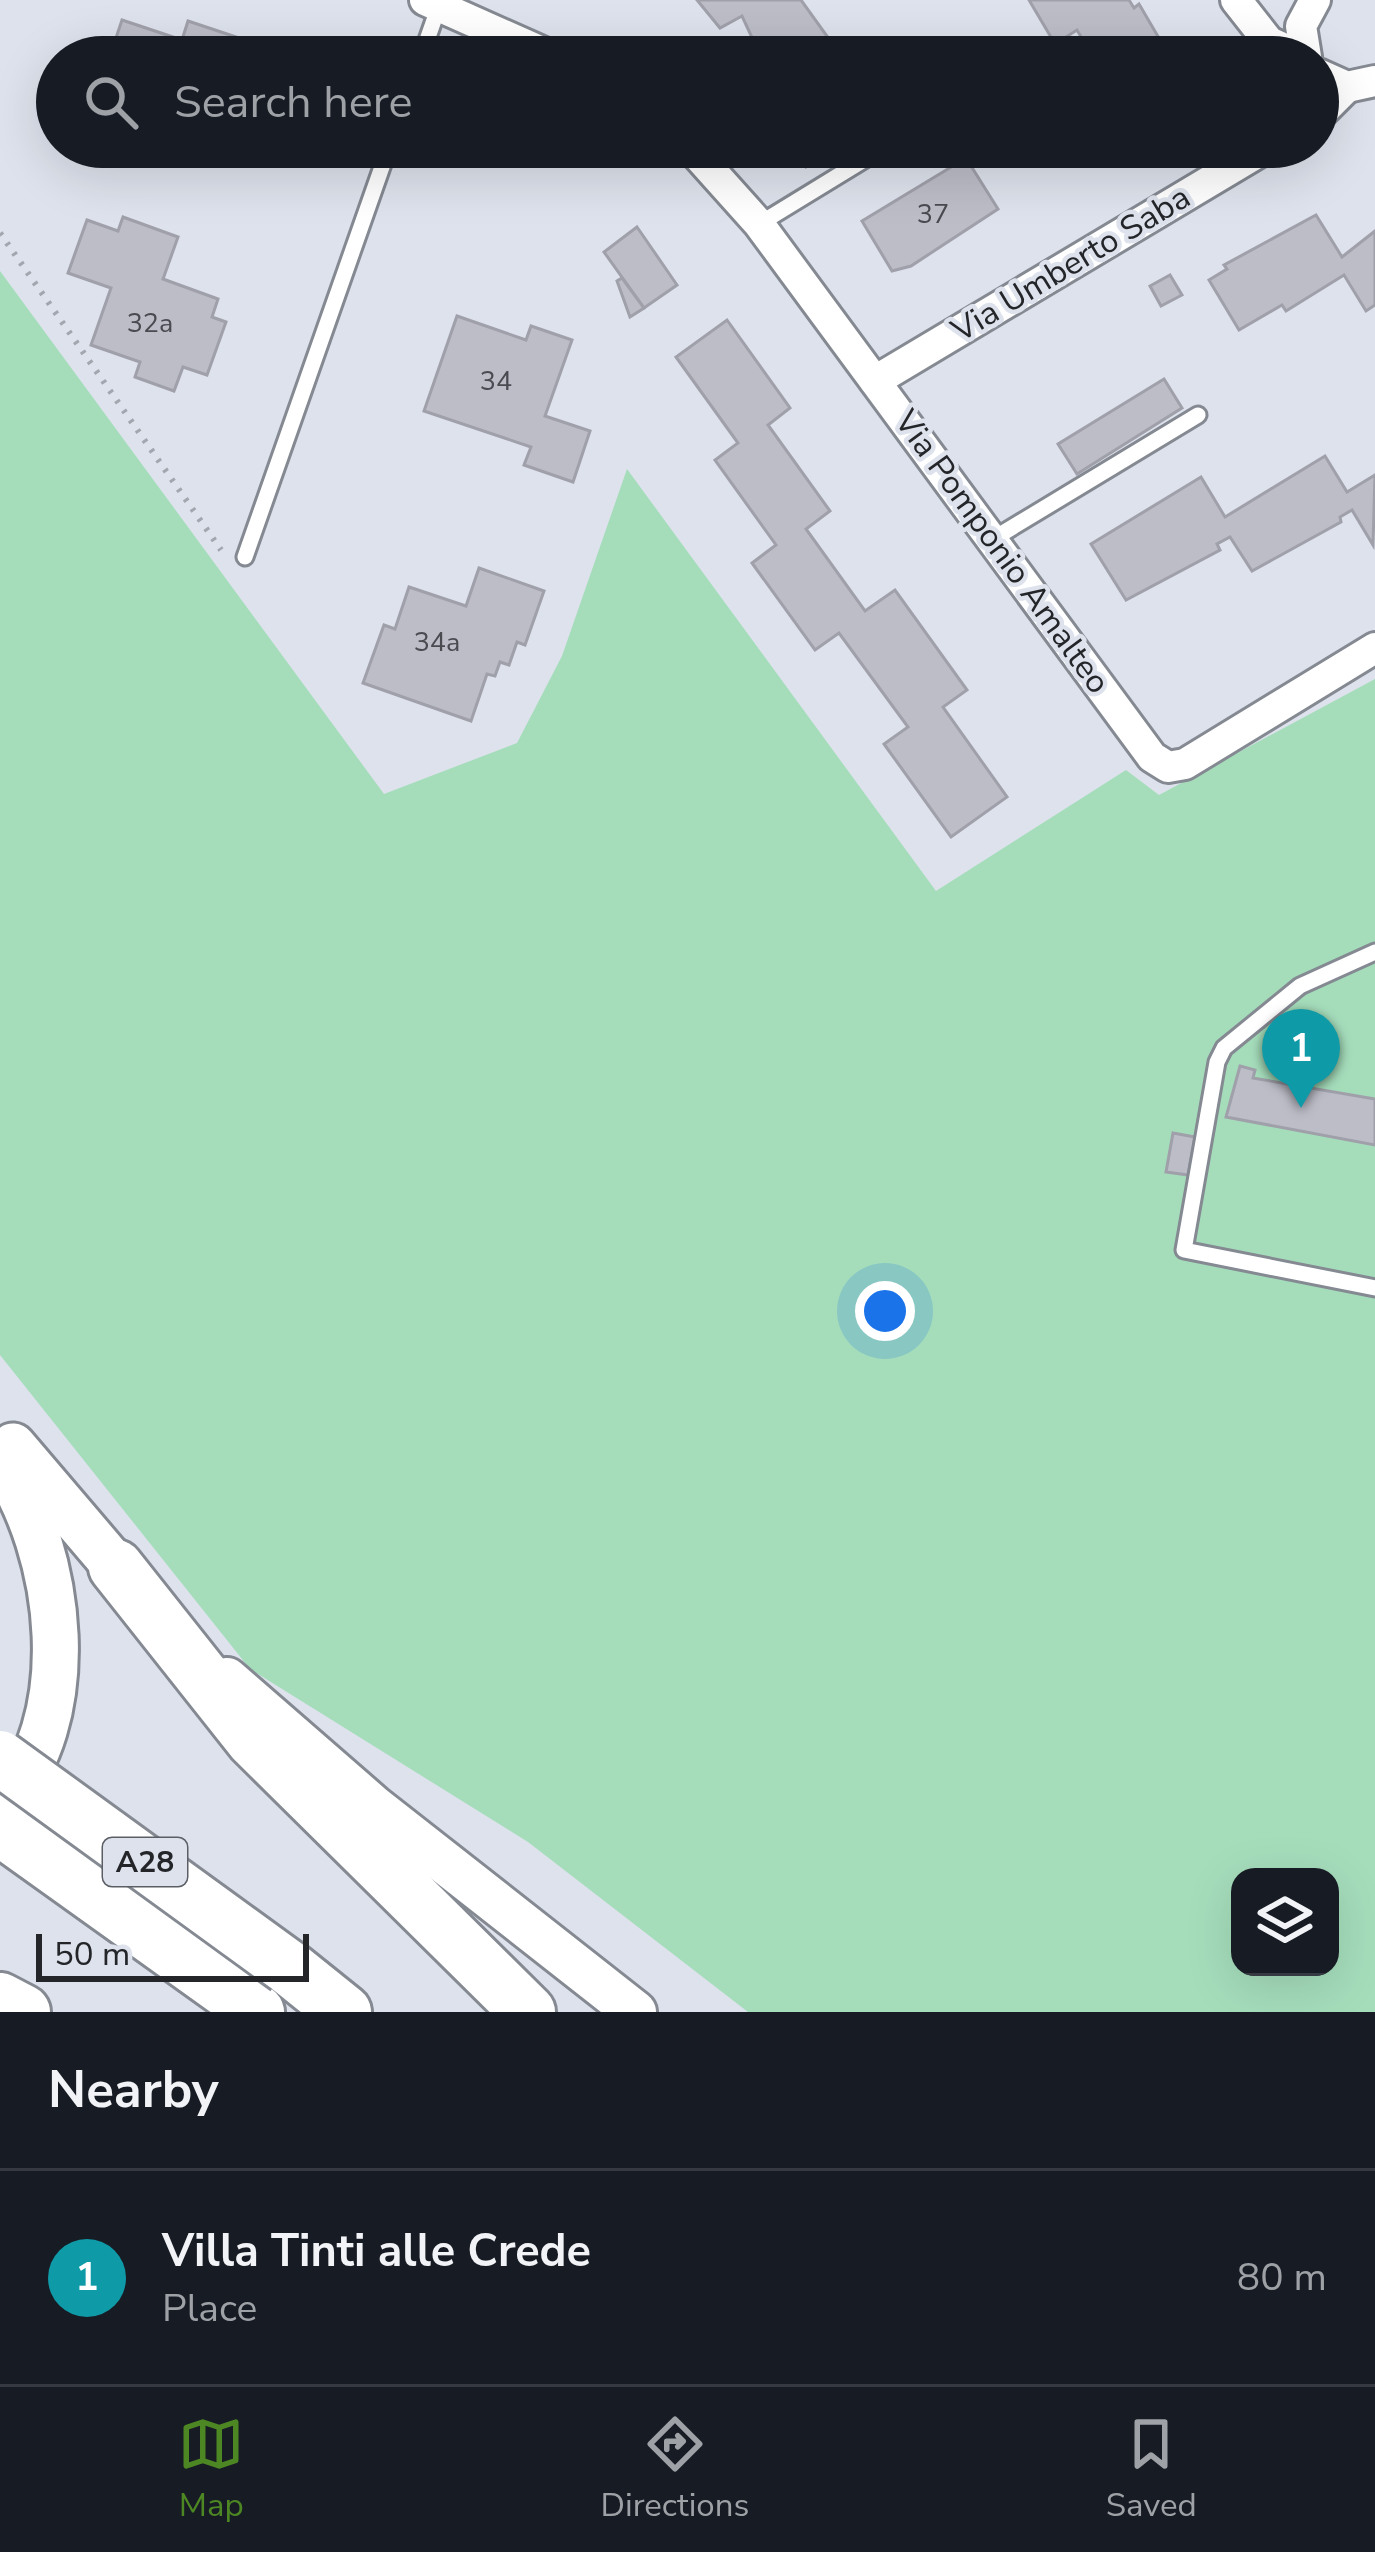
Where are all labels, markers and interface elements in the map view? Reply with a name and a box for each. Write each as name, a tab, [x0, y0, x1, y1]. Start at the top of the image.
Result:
search box	[36, 36, 1339, 168]
icon: search	[78, 69, 144, 135]
text: Search here	[174, 72, 413, 133]
street label: Via Umberto Saba	[942, 175, 1199, 354]
house number: 37	[917, 196, 949, 233]
house number: 32a	[127, 305, 173, 342]
house number: 34	[480, 363, 512, 400]
street label: Via Pomponio Amalteo	[883, 400, 1120, 703]
house number: 34a	[414, 624, 460, 661]
pin: 1	[1262, 1009, 1340, 1108]
your location	[855, 1281, 915, 1341]
road number: A28	[103, 1838, 187, 1886]
map controls	[1231, 1868, 1339, 1976]
button: layers	[1231, 1868, 1339, 1976]
scale bar	[36, 1928, 309, 1981]
text: 50 m	[54, 1932, 130, 1977]
text: Nearby	[48, 2055, 219, 2125]
text: Villa Tinti alle Crede	[162, 2221, 591, 2282]
text: 1	[75, 2251, 99, 2304]
text: 80 m	[1237, 2251, 1327, 2304]
text: Place	[162, 2282, 257, 2335]
tab: Map	[178, 2411, 244, 2528]
tab: Directions	[601, 2411, 749, 2528]
tab: Saved	[1106, 2411, 1197, 2528]

